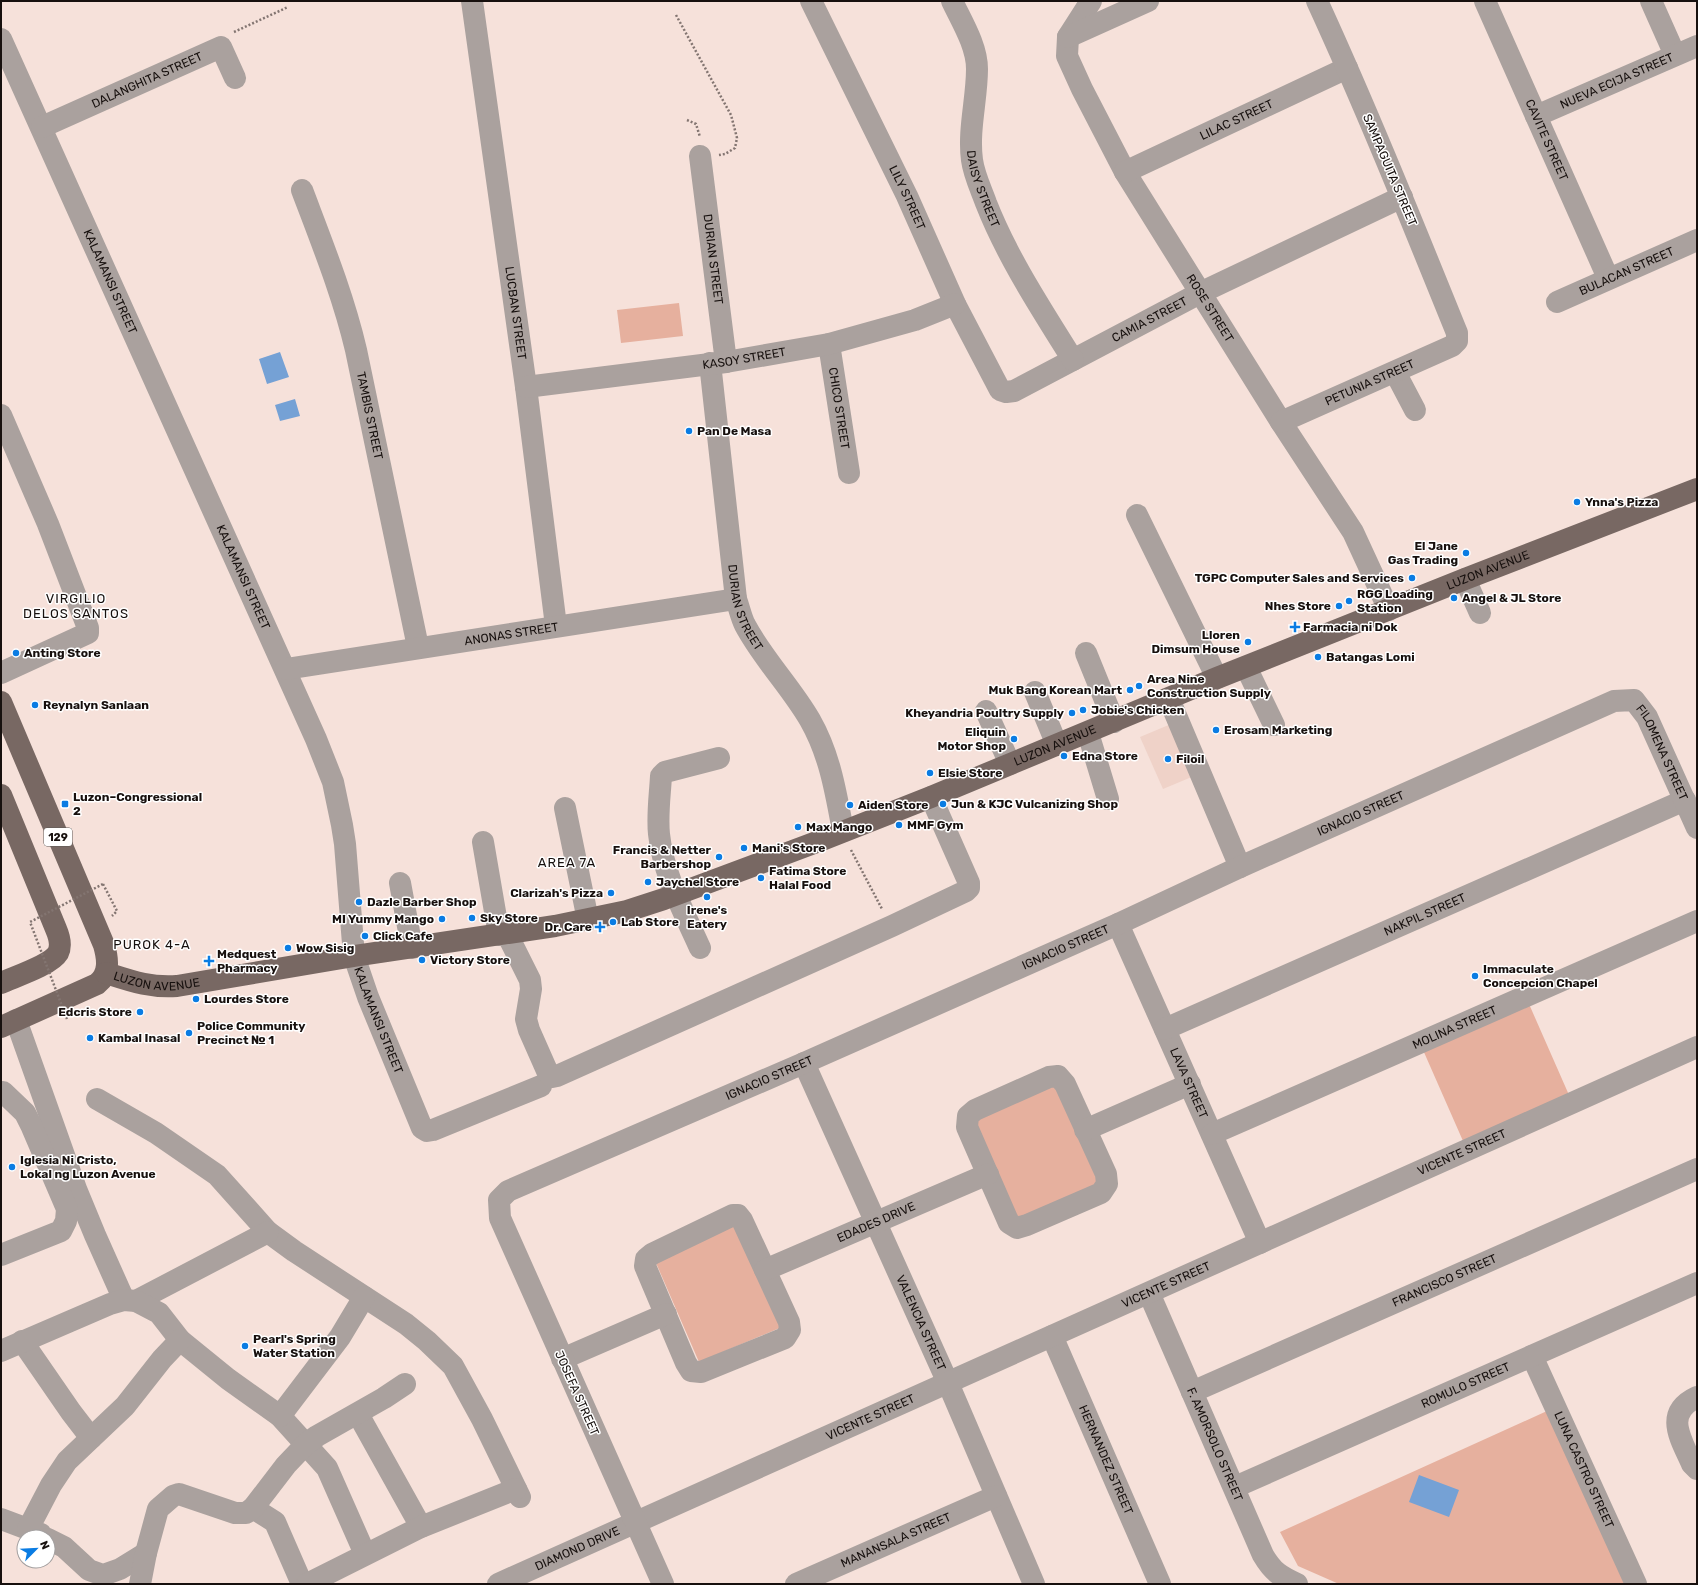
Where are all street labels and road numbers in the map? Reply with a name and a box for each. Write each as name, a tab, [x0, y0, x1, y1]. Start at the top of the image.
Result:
street label: DALANGHITA STREET	[89, 49, 205, 111]
street label: NUEVA ECIJA STREET	[1558, 50, 1676, 112]
street label: LILAC STREET	[1197, 97, 1275, 143]
street label: CAVITE STREET	[1523, 97, 1571, 183]
street label: SAMPAGUITA STREET	[1360, 112, 1420, 228]
street label: DAISY STREET	[964, 150, 1002, 230]
street label: LILY STREET	[886, 163, 928, 232]
street label: DURIAN STREET	[700, 213, 726, 305]
street label: KALAMANSI STREET	[81, 227, 140, 336]
street label: BULACAN STREET	[1577, 244, 1676, 298]
street label: LUCBAN STREET	[502, 265, 529, 361]
street label: ROSE STREET	[1184, 272, 1236, 345]
street label: CAMIA STREET	[1109, 294, 1189, 345]
street label: KASOY STREET	[702, 345, 787, 372]
street label: PETUNIA STREET	[1323, 357, 1417, 409]
street label: CHICO STREET	[826, 366, 852, 450]
street label: TAMBIS STREET	[354, 371, 386, 461]
street label: KALAMANSI STREET	[213, 522, 273, 632]
street label: LUZON AVENUE	[1444, 548, 1531, 593]
street label: DURIAN STREET	[725, 564, 766, 653]
street label: ANONAS STREET	[463, 620, 559, 648]
street label: FILOMENA STREET	[1633, 702, 1691, 803]
street label: LUZON AVENUE	[1012, 722, 1098, 769]
street label: IGNACIO STREET	[1315, 788, 1406, 839]
road number: 129	[44, 828, 72, 846]
street label: NAKPIL STREET	[1382, 890, 1468, 939]
street label: IGNACIO STREET	[1020, 922, 1111, 973]
street label: KALAMANSI STREET	[351, 965, 406, 1076]
street label: LUZON AVENUE	[112, 969, 201, 993]
street label: MOLINA STREET	[1410, 1003, 1499, 1052]
street label: LAVA STREET	[1167, 1045, 1211, 1121]
street label: IGNACIO STREET	[723, 1053, 815, 1103]
street label: VICENTE STREET	[1415, 1126, 1508, 1178]
street label: EDADES DRIVE	[835, 1199, 917, 1245]
street label: FRANCISCO STREET	[1390, 1251, 1499, 1310]
street label: VICENTE STREET	[1120, 1259, 1213, 1311]
street label: VALENCIA STREET	[893, 1273, 949, 1373]
street label: JOSEFA STREET	[552, 1348, 602, 1438]
street label: ROMULO STREET	[1419, 1360, 1512, 1411]
street label: F. AMORSOLO STREET	[1184, 1385, 1246, 1503]
street label: VICENTE STREET	[824, 1391, 917, 1443]
street label: HERNANDEZ STREET	[1076, 1403, 1136, 1517]
street label: LUNA CASTRO STREET	[1551, 1409, 1617, 1530]
street label: MANANSALA STREET	[839, 1510, 953, 1570]
street label: DIAMOND DRIVE	[533, 1523, 622, 1574]

